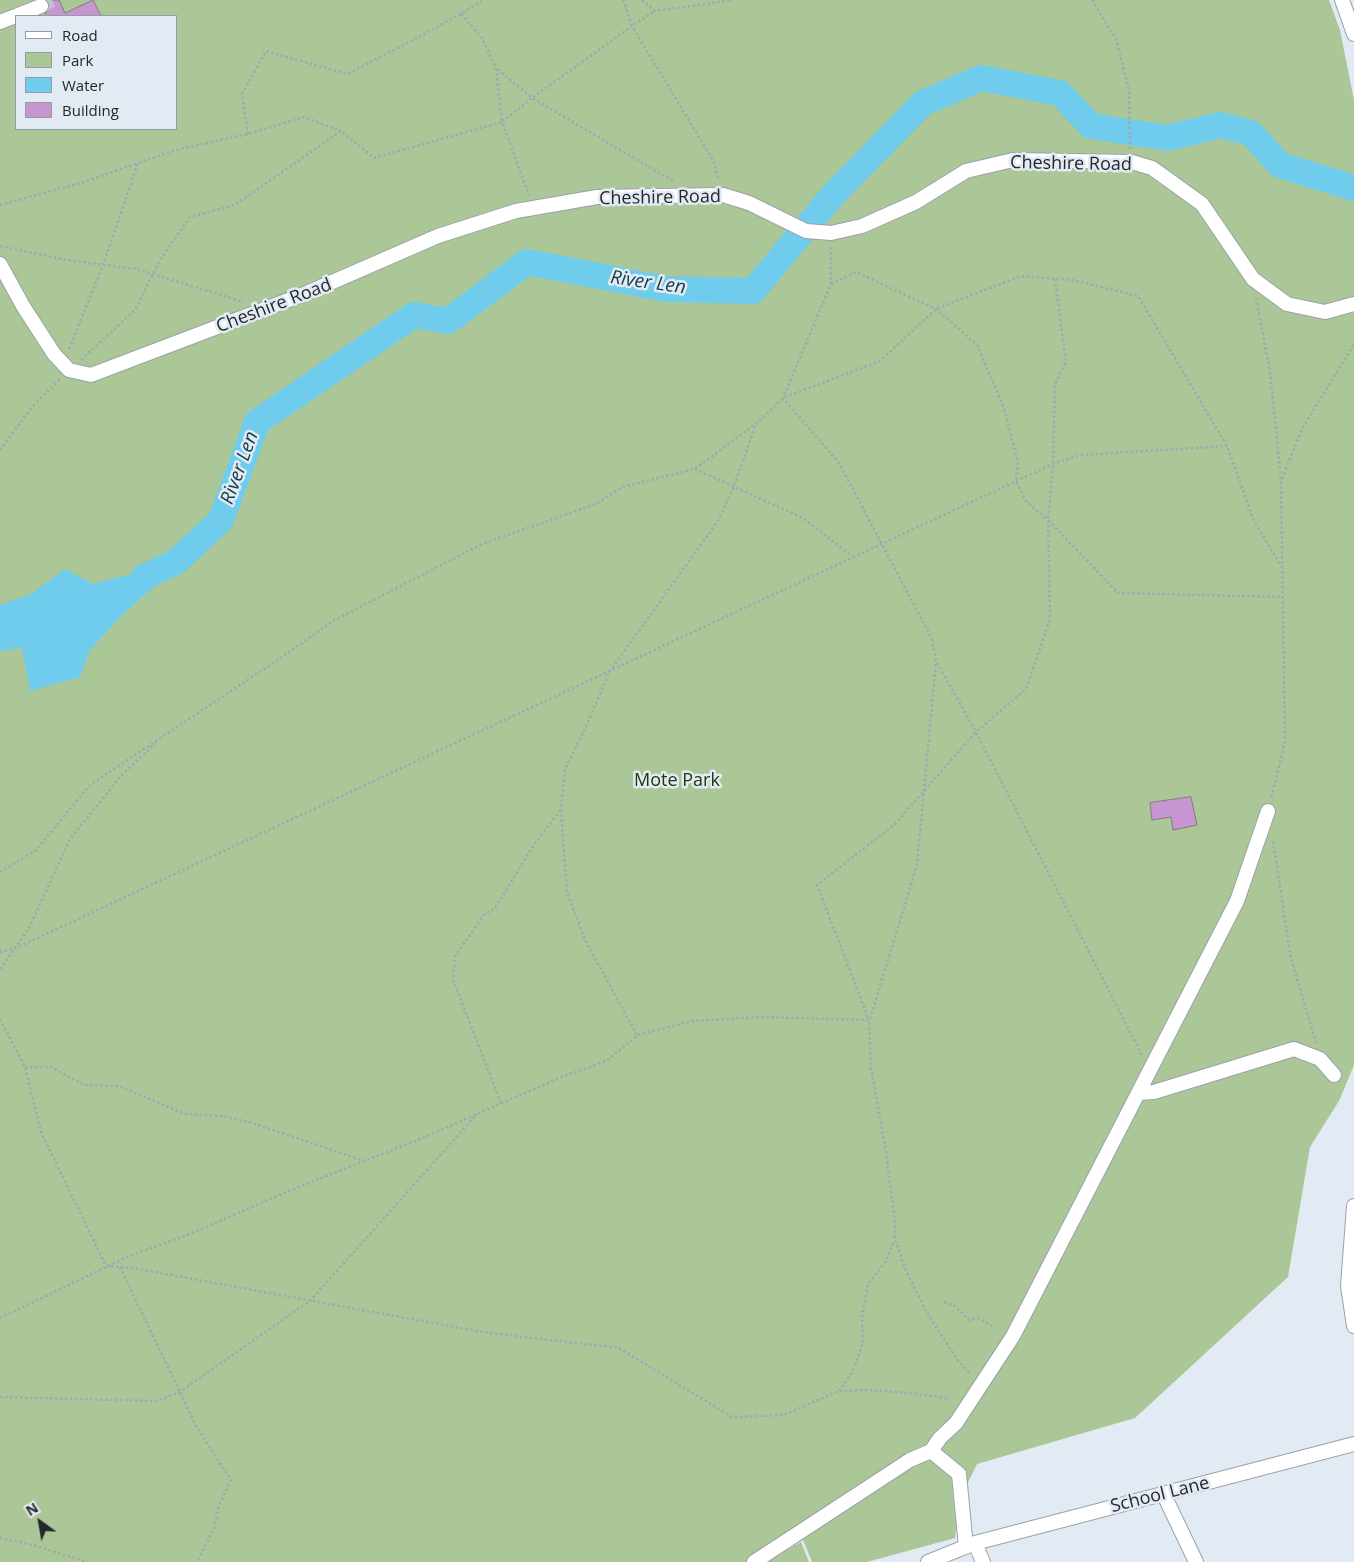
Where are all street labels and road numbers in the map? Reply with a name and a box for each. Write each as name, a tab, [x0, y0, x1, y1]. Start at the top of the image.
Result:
street label: Cheshire Road	[1010, 152, 1132, 176]
street label: Cheshire Road	[599, 186, 721, 210]
street label: Cheshire Road	[213, 274, 335, 338]
street label: School Lane	[1108, 1472, 1212, 1518]

